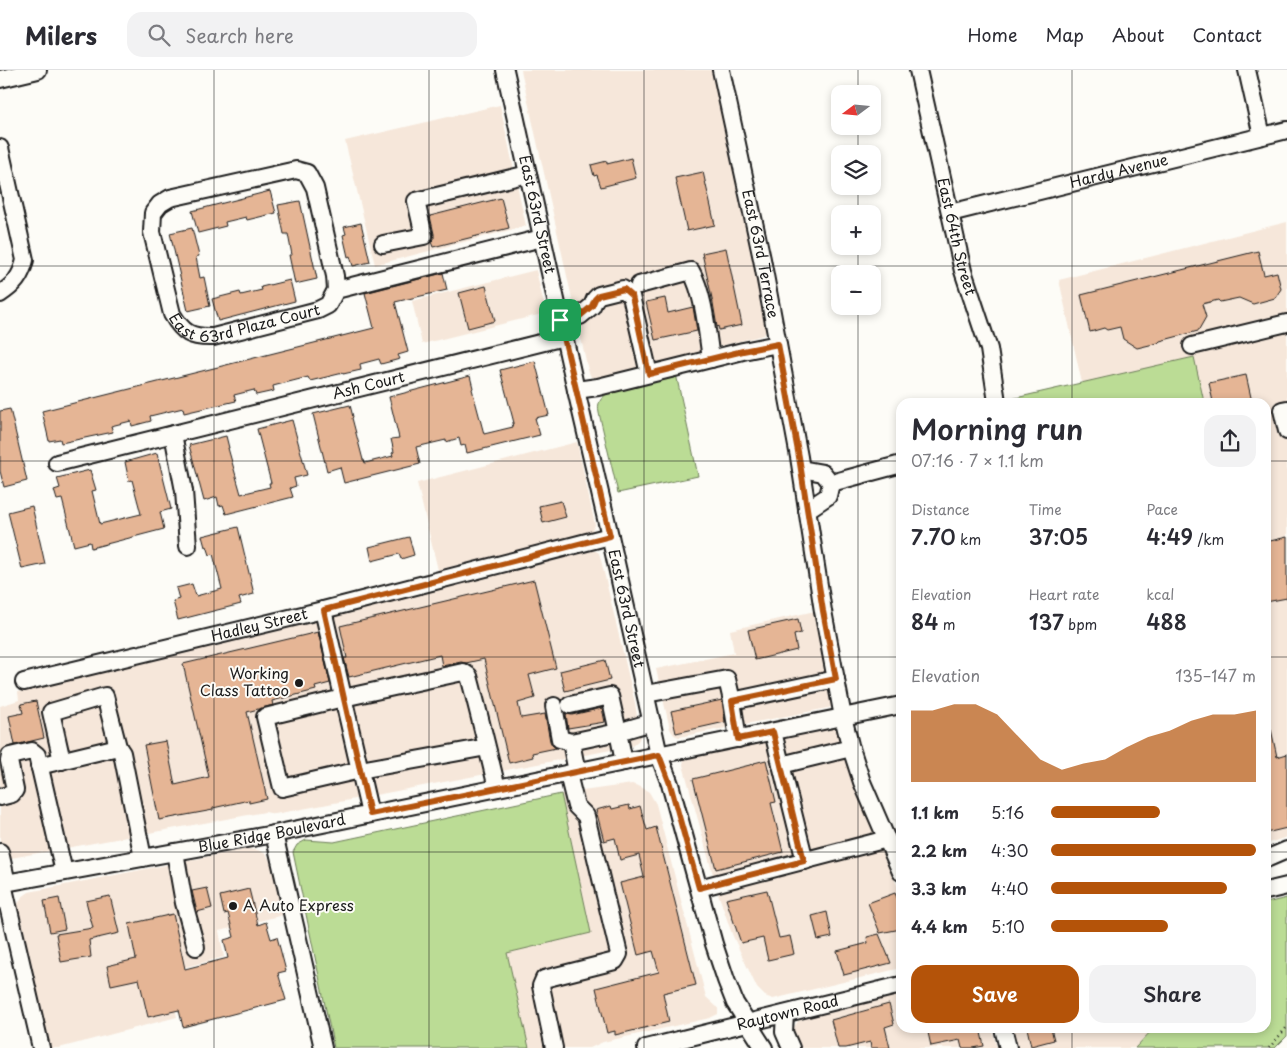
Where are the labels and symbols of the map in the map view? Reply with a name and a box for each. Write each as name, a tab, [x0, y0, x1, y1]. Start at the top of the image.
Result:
north arrow	[831, 85, 881, 135]
street label: Hardy Avenue	[1067, 147, 1170, 193]
street label: East 63rd Street	[514, 153, 563, 276]
street label: East 64th Street	[932, 175, 983, 298]
street label: East 63rd Terrace	[737, 187, 786, 320]
text: East 63rd Plaza Court	[164, 297, 322, 348]
street label: East 63rd Plaza Court	[167, 297, 329, 315]
pin	[539, 299, 581, 341]
street label: Ash Court	[330, 364, 407, 404]
street label: East 63rd Street	[603, 547, 652, 670]
street label: Hadley Street	[208, 601, 310, 647]
place label: Working Class Tattoo	[200, 661, 289, 701]
marker: Working Class Tattoo	[293, 677, 305, 689]
street label: Blue Ridge Boulevard	[195, 807, 347, 858]
place label: A Auto Express	[243, 893, 354, 916]
marker: A Auto Express	[227, 900, 239, 912]
street label: Raytown Road	[734, 988, 841, 1035]

